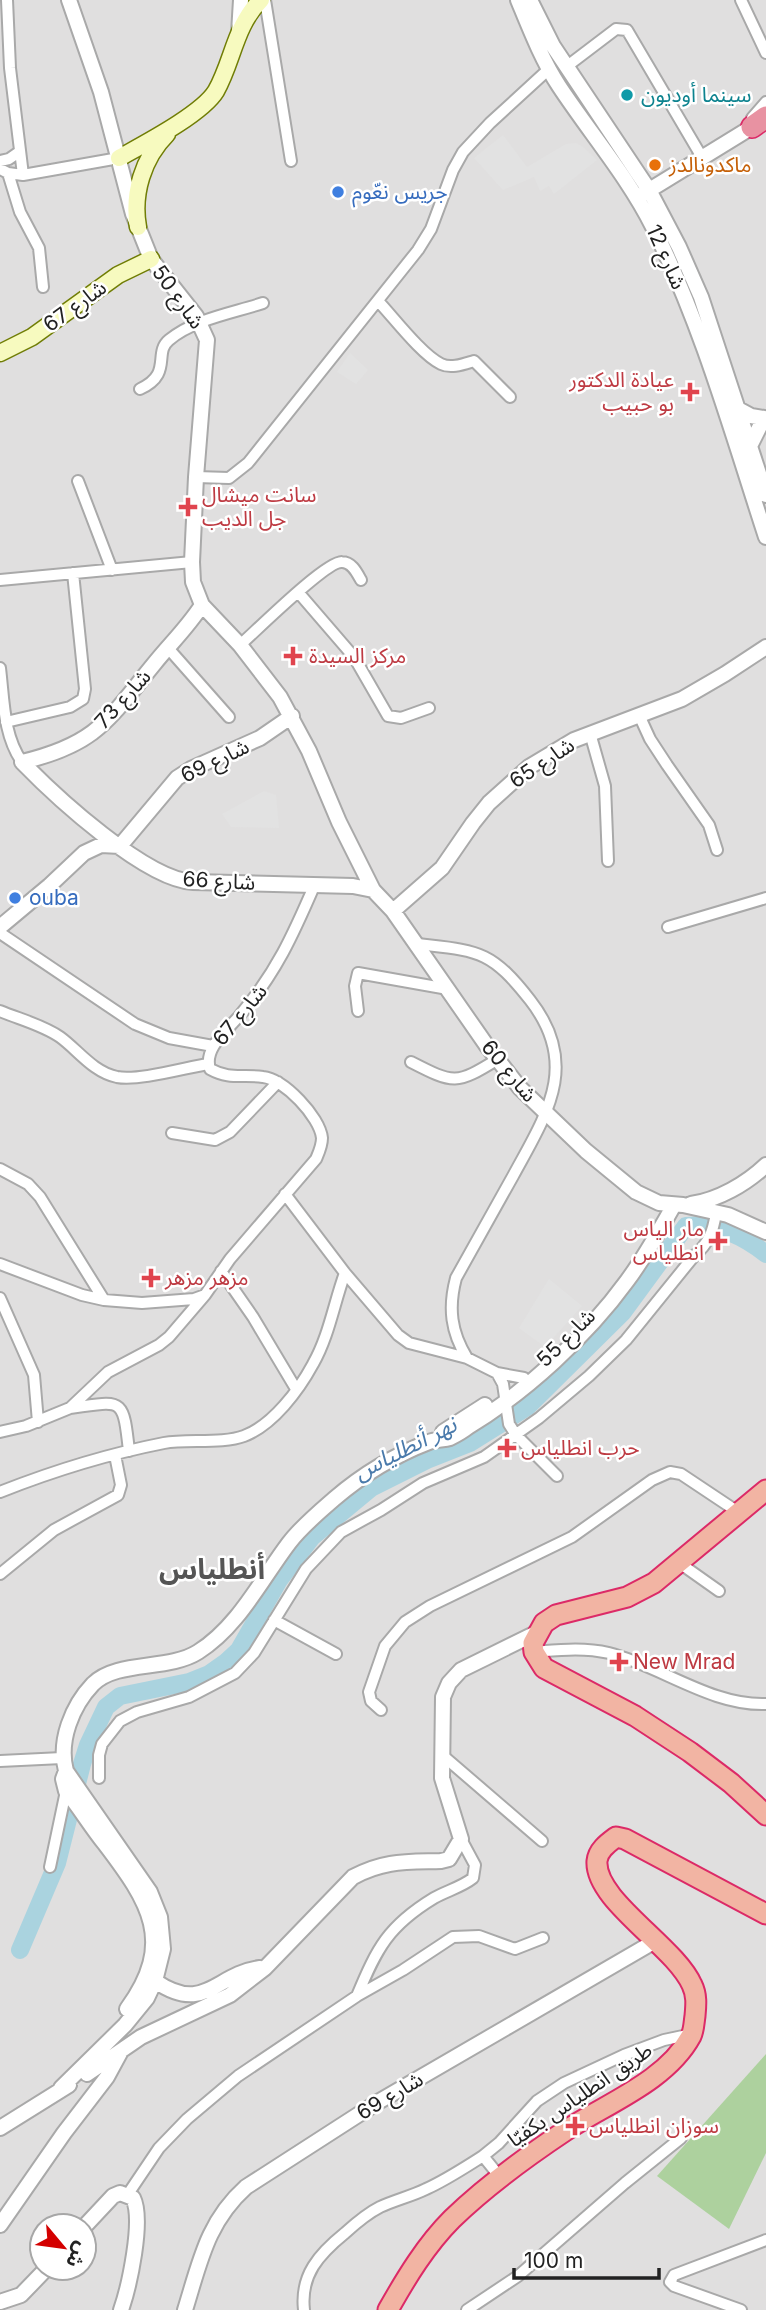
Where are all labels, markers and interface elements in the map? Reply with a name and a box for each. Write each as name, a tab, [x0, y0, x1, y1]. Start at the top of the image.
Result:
place label: سينما أوديون	[641, 82, 752, 107]
marker: سينما أوديون	[619, 87, 635, 103]
place label: ماكدونالدز	[668, 152, 751, 177]
marker: ماكدونالدز	[647, 157, 663, 173]
place label: جريس نعّوم	[352, 179, 448, 208]
marker: جريس نعّوم	[330, 184, 346, 200]
street label: شارع 12	[638, 221, 692, 294]
street label: شارع 50	[144, 260, 210, 335]
street label: شارع 67	[38, 274, 113, 339]
place label: عيادة الدكتور بو حبيب	[568, 367, 674, 416]
marker: عيادة الدكتور بو حبيب	[680, 382, 700, 402]
place label: سانت ميشال جل الديب	[202, 482, 317, 531]
marker: سانت ميشال جل الديب	[180, 499, 196, 515]
place label: مركز السيدة	[309, 643, 406, 668]
marker: مركز السيدة	[283, 646, 303, 666]
street label: شارع 73	[89, 664, 158, 736]
street label: شارع 65	[505, 732, 580, 796]
street label: شارع 69	[177, 733, 254, 790]
street label: شارع 66	[182, 866, 256, 898]
place label: ouba	[29, 885, 79, 910]
marker: ouba	[7, 890, 23, 906]
street label: شارع 67	[207, 979, 274, 1052]
street label: شارع 60	[474, 1035, 542, 1109]
place label: مار الياس انطلياس	[623, 1216, 704, 1265]
marker: مار الياس انطلياس	[710, 1233, 726, 1249]
place label: مزهر مزهر	[164, 1265, 249, 1290]
marker: مزهر مزهر	[143, 1270, 159, 1286]
street label: شارع 55	[531, 1303, 602, 1374]
water label: نهر أنطلياس	[349, 1409, 463, 1486]
place label: حرب انطلياس	[521, 1435, 640, 1460]
marker: حرب انطلياس	[499, 1440, 515, 1456]
district label: أنطلياس	[159, 1551, 265, 1586]
place label: New Mrad	[633, 1649, 735, 1674]
marker: New Mrad	[611, 1654, 627, 1670]
street label: طريق انطلياس بكفيّا	[503, 2037, 657, 2153]
street label: شارع 69	[352, 2066, 429, 2128]
place label: سوزان انطلياس	[589, 2113, 719, 2138]
marker: سوزان انطلياس	[567, 2118, 583, 2134]
north arrow	[28, 2212, 98, 2282]
scale bar	[514, 2236, 659, 2280]
text: ش	[61, 2238, 94, 2272]
text: 100 m	[524, 2248, 583, 2273]

